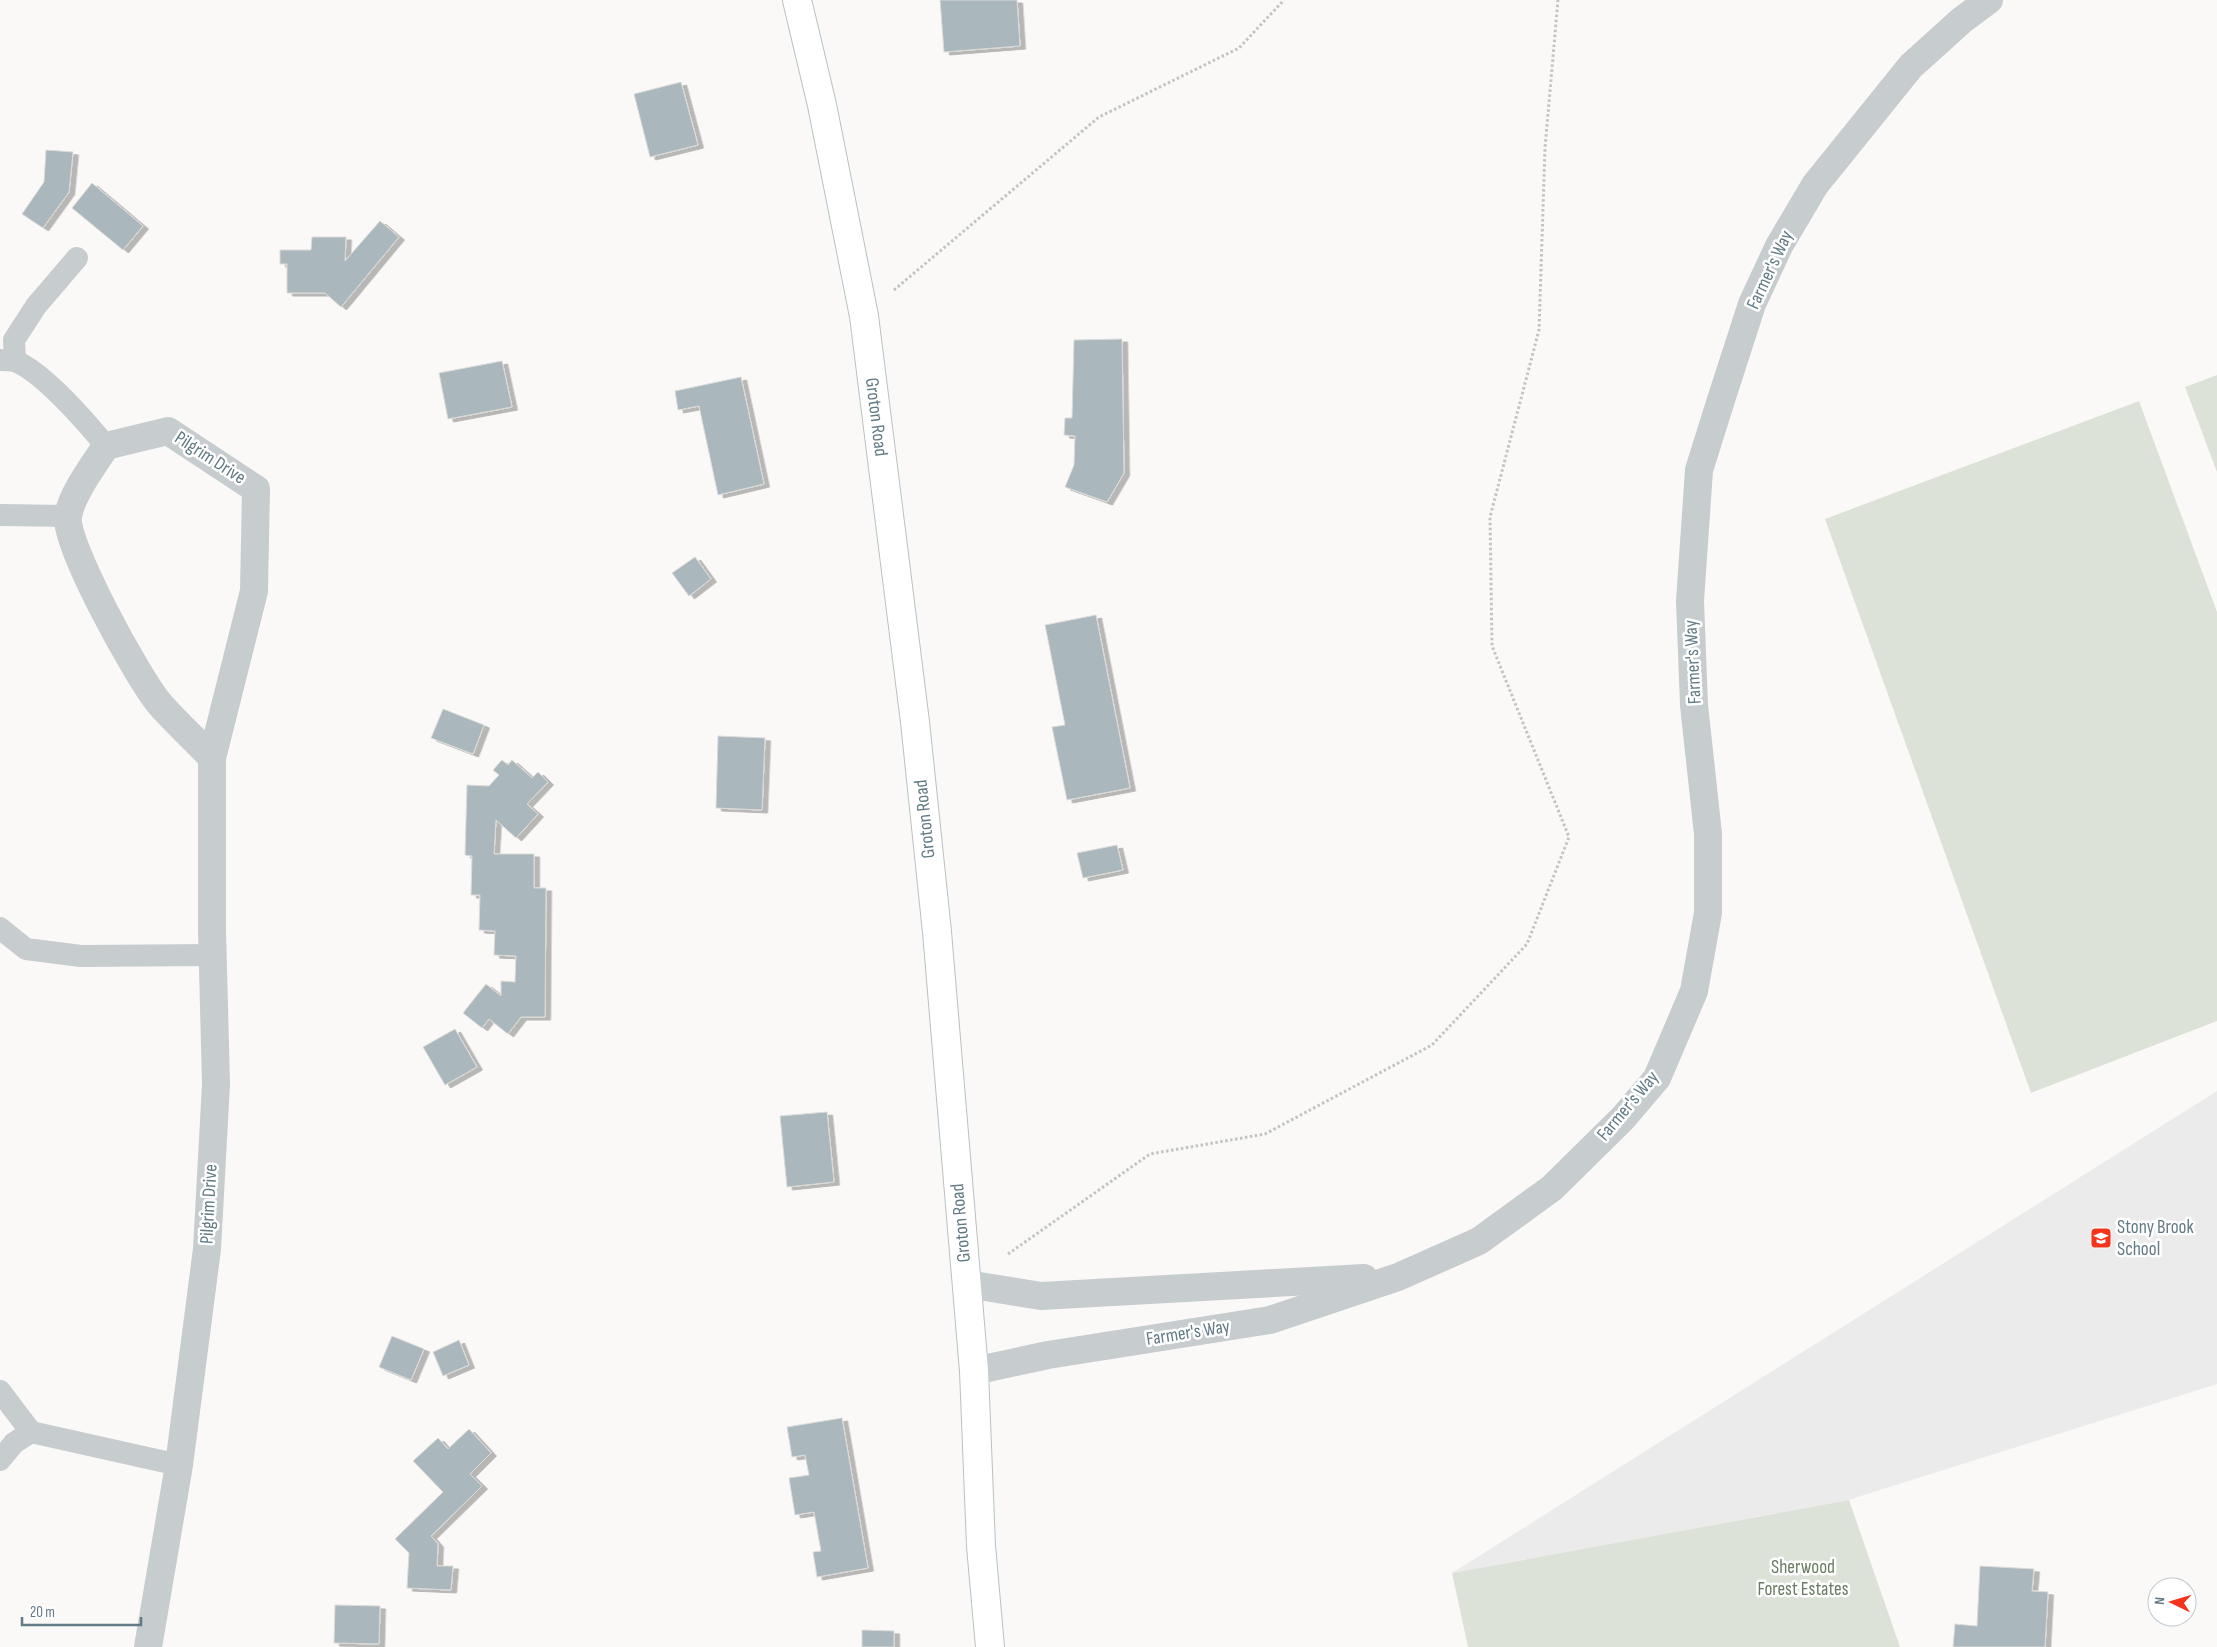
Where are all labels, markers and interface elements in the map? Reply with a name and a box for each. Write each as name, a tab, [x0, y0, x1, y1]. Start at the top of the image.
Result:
street label: Farmer's Way	[1742, 226, 1799, 313]
street label: Groton Road	[860, 376, 892, 458]
street label: Pilgrim Drive	[170, 427, 250, 489]
street label: Farmer's Way	[1679, 619, 1707, 705]
street label: Groton Road	[909, 779, 941, 859]
street label: Farmer's Way	[1592, 1066, 1664, 1146]
street label: Pilgrim Drive	[195, 1163, 223, 1245]
street label: Groton Road	[946, 1183, 976, 1263]
place label: Stony Brook School	[2117, 1216, 2194, 1261]
school or university icon: Stony Brook School	[2089, 1226, 2113, 1250]
street label: Farmer's Way	[1145, 1315, 1232, 1351]
park label: Sherwood Forest Estates	[1757, 1556, 1849, 1601]
north arrow	[2147, 1577, 2197, 1627]
scale bar	[22, 1594, 141, 1626]
text: N	[2151, 1596, 2168, 1605]
text: 20 m	[30, 1603, 55, 1622]

